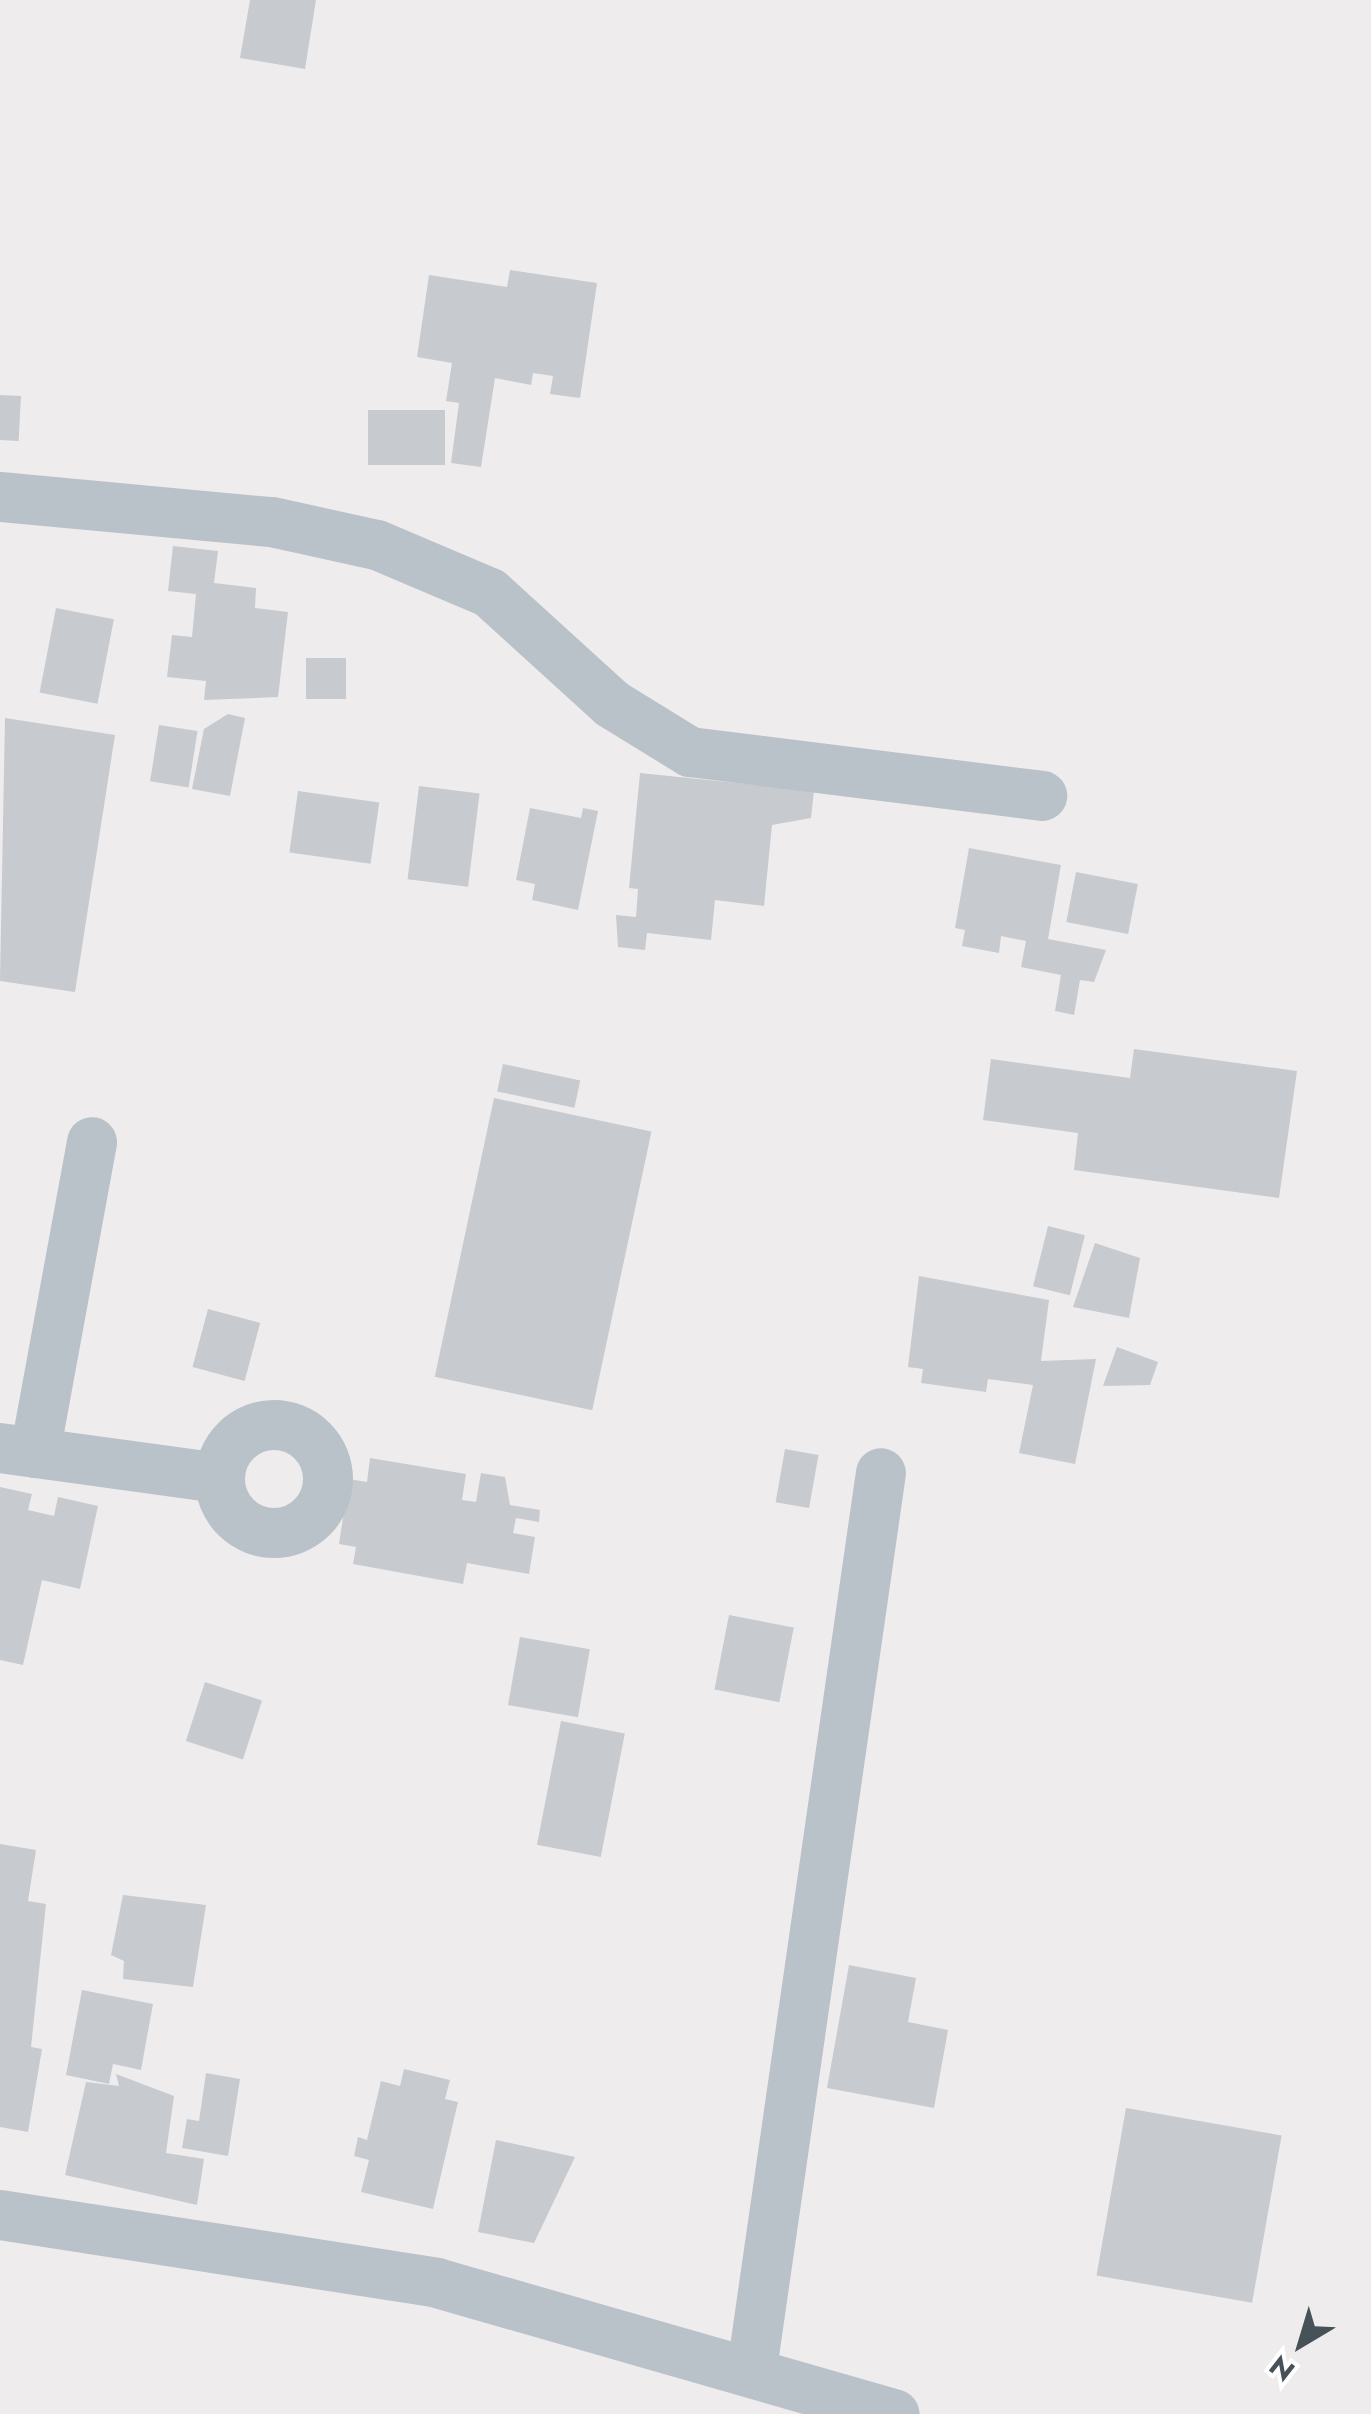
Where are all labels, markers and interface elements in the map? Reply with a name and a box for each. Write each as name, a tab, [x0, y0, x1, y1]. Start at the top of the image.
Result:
north arrow	[1251, 2294, 1351, 2394]
text: N	[1261, 2345, 1304, 2391]

